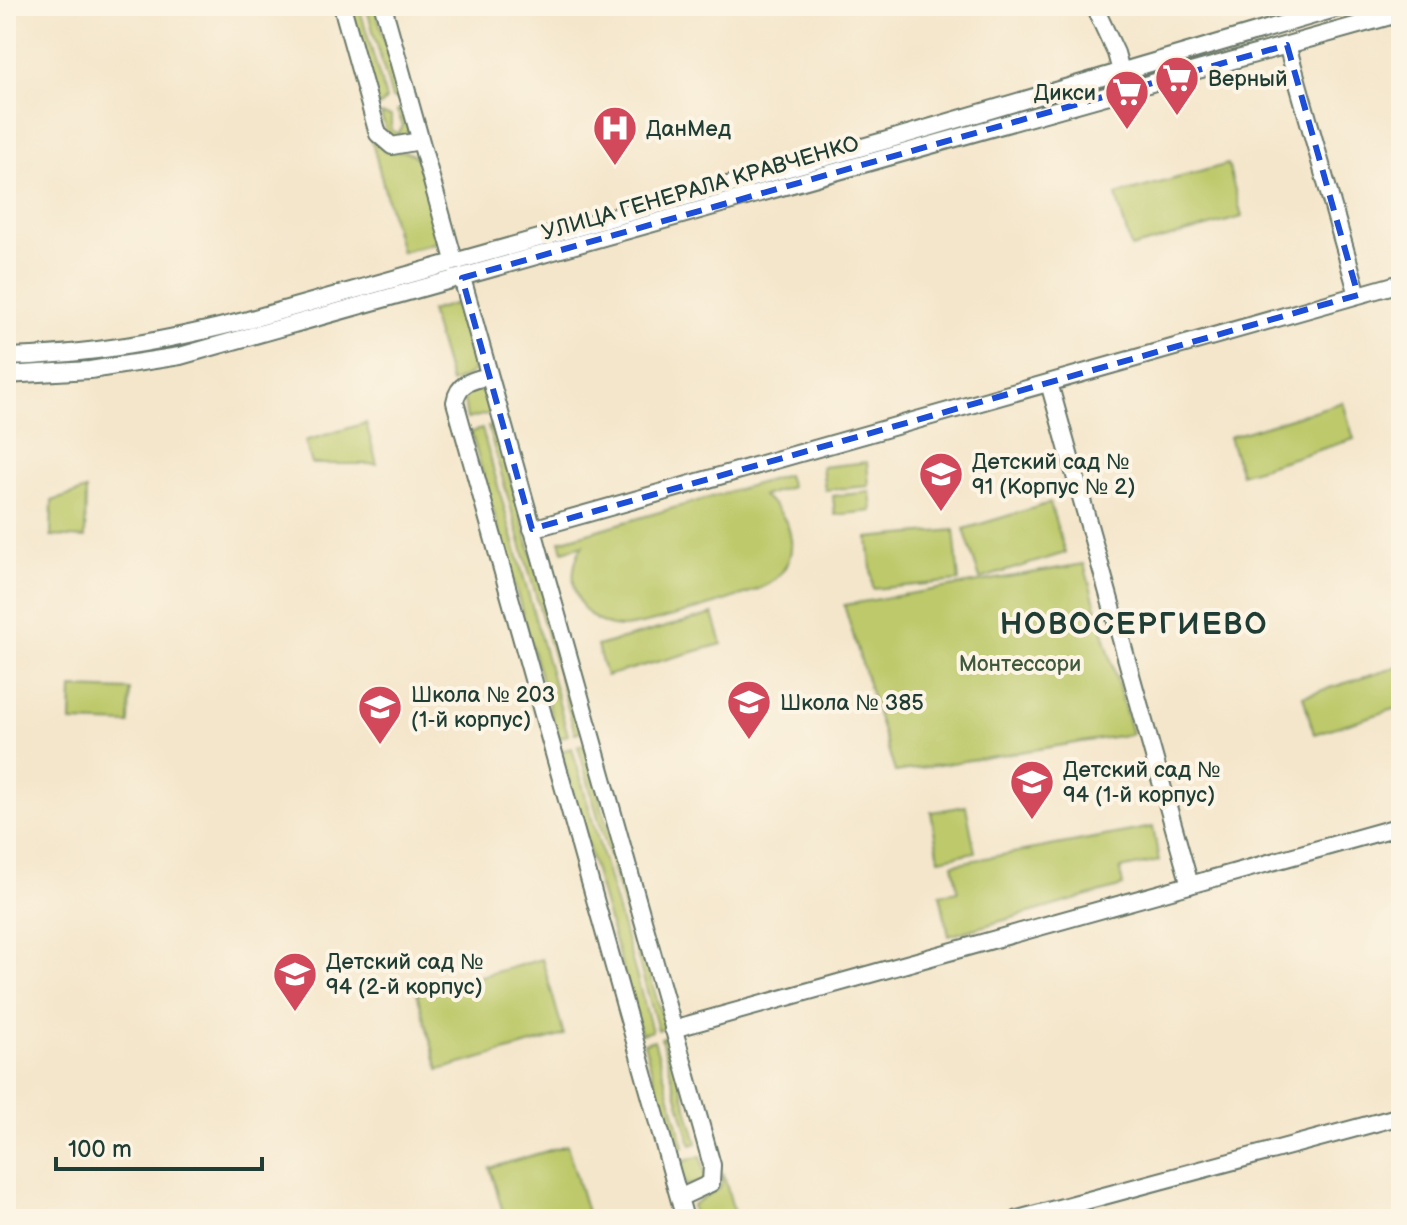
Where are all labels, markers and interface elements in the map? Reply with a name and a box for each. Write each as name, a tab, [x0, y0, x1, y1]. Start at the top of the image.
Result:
supermarket icon: Верный	[1153, 54, 1201, 117]
place label: Верный	[1208, 66, 1287, 93]
supermarket icon: Дикси	[1103, 68, 1151, 131]
place label: Дикси	[1034, 80, 1096, 107]
hospital icon: ДанМед	[591, 104, 639, 167]
place label: ДанМед	[646, 116, 731, 143]
street label: УЛИЦА ГЕНЕРАЛА КРАВЧЕНКО	[539, 130, 862, 247]
place label: Детский сад № 91 (Корпус № 2)	[972, 449, 1135, 501]
school or university icon: Детский сад № 91 (Корпус № 2)	[917, 450, 965, 513]
district label: НОВОСЕРГИЕВО	[1000, 607, 1268, 643]
park label: Монтессори	[959, 651, 1081, 678]
school or university icon: Школа № 385	[725, 678, 773, 741]
place label: Школа № 203 (1-й корпус)	[411, 682, 555, 734]
school or university icon: Школа № 203 (1-й корпус)	[356, 683, 404, 746]
place label: Школа № 385	[780, 690, 924, 717]
place label: Детский сад № 94 (1-й корпус)	[1063, 757, 1221, 809]
school or university icon: Детский сад № 94 (1-й корпус)	[1008, 758, 1056, 821]
place label: Детский сад № 94 (2-й корпус)	[326, 949, 484, 1001]
school or university icon: Детский сад № 94 (2-й корпус)	[271, 950, 319, 1013]
scale bar	[56, 1121, 262, 1171]
text: 100 m	[68, 1135, 132, 1164]

